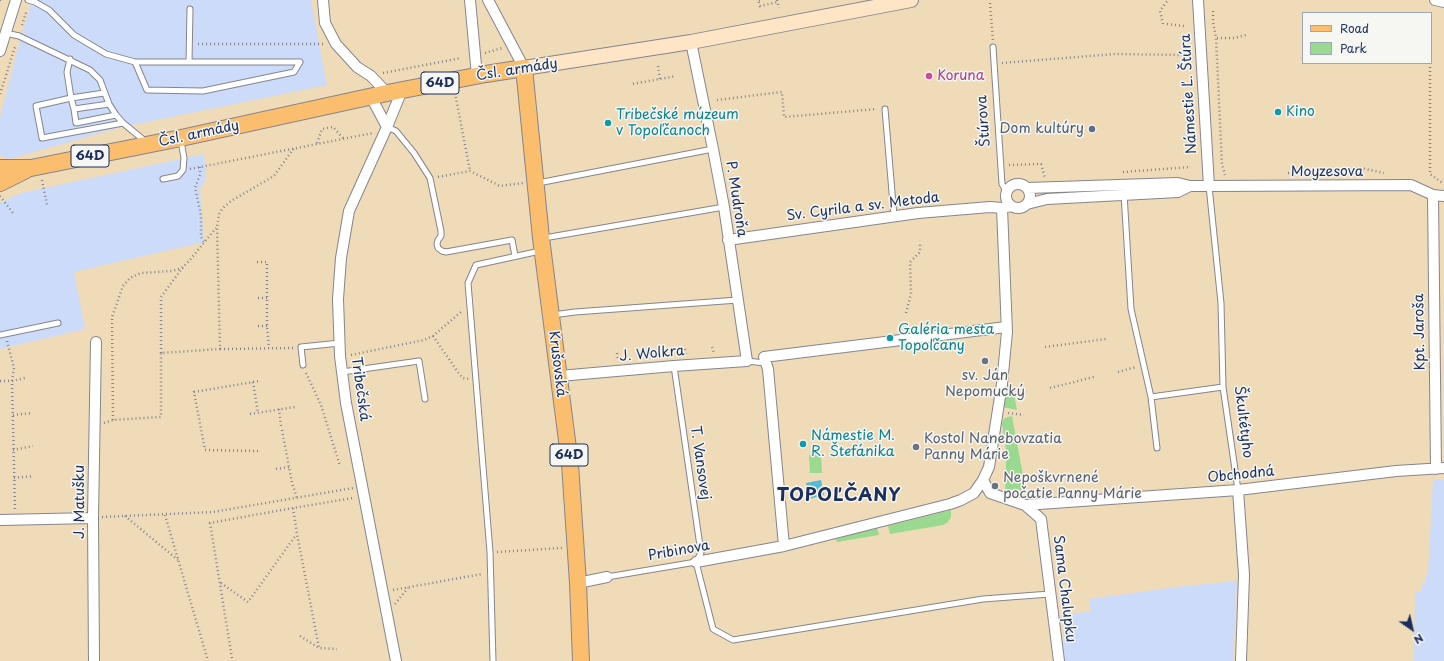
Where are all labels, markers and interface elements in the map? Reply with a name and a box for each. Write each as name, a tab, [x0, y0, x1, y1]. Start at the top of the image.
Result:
legend	[1302, 12, 1432, 64]
text: Road	[1340, 19, 1369, 37]
street label: Námestie Ľ. Štúra	[1177, 34, 1201, 154]
text: Park	[1340, 39, 1367, 57]
street label: Čsl. armády	[475, 55, 559, 85]
place label: Koruna	[937, 68, 984, 84]
marker: Koruna	[924, 71, 934, 81]
road number: 64D	[421, 72, 459, 94]
street label: Štúrova	[974, 95, 994, 147]
place label: Kino	[1286, 104, 1315, 120]
place label: Tribečské múzeum v Topoľčanoch	[616, 107, 739, 140]
marker: Kino	[1273, 107, 1283, 117]
street label: Čsl. armády	[157, 117, 241, 151]
marker: Tribečské múzeum v Topoľčanoch	[603, 118, 613, 128]
place label: Dom kultúry	[1000, 121, 1084, 137]
marker: Dom kultúry	[1087, 124, 1097, 134]
road number: 64D	[71, 145, 109, 167]
street label: P. Mudroňa	[722, 160, 750, 238]
street label: Moyzesova	[1291, 164, 1363, 180]
street label: Sv. Cyrila a sv. Metoda	[786, 189, 940, 225]
street label: Kpt. Jaroša	[1411, 294, 1429, 370]
place label: Galéria mesta Topoľčany	[898, 322, 994, 354]
street label: Krušovská	[545, 330, 569, 398]
marker: Galéria mesta Topoľčany	[885, 333, 895, 343]
street label: J. Wolkra	[619, 343, 685, 365]
street label: Tribečská	[347, 356, 373, 422]
marker: sv. Ján Nepomucký	[980, 356, 990, 366]
place label: sv. Ján Nepomucký	[945, 368, 1025, 400]
street label: Škultétyho	[1230, 385, 1256, 459]
street label: T. Vansovej	[686, 425, 714, 501]
place label: Námestie M. R. Štefánika	[811, 428, 895, 460]
place label: Kostol Nanebovzatia Panny Márie	[924, 431, 1062, 464]
marker: Námestie M. R. Štefánika	[798, 439, 808, 449]
marker: Kostol Nanebovzatia Panny Márie	[911, 442, 921, 452]
road number: 64D	[550, 444, 588, 466]
street label: Obchodná	[1207, 463, 1275, 487]
street label: J. Matušku	[72, 465, 88, 539]
place label: Nepoškvrnené počatie Panny Márie	[1003, 470, 1142, 502]
marker: Nepoškvrnené počatie Panny Márie	[990, 481, 1000, 491]
district label: TOPOĽČANY	[778, 485, 900, 507]
street label: Sama Chalupku	[1049, 535, 1079, 643]
street label: Pribinova	[647, 537, 711, 565]
north arrow	[1392, 609, 1432, 649]
text: N	[1411, 630, 1427, 649]

